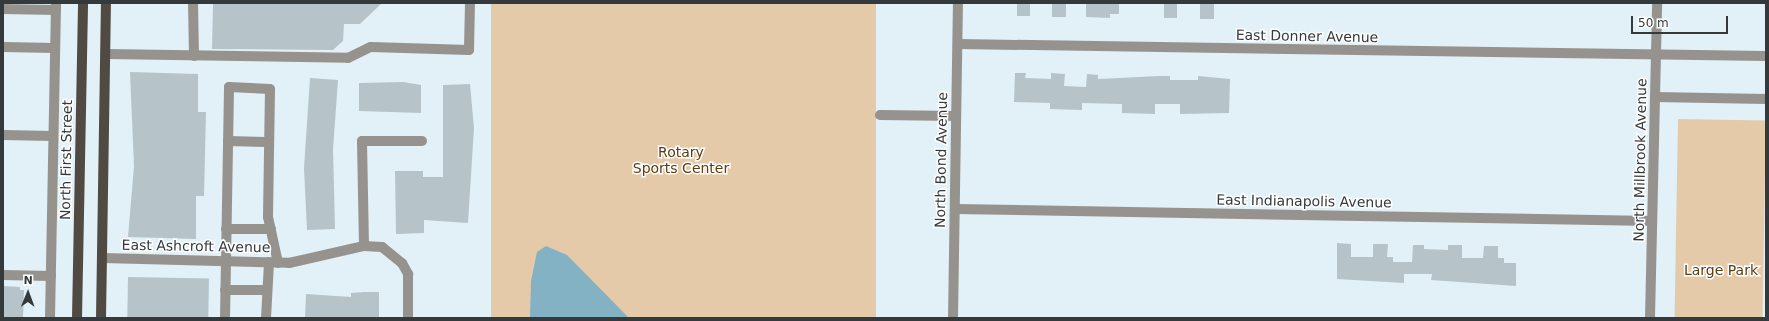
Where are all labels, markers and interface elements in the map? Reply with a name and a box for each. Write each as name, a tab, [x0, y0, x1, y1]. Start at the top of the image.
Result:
scale bar	[1633, 8, 1730, 34]
text: 50 m	[1638, 16, 1669, 30]
street label: East Donner Avenue	[1236, 26, 1378, 46]
street label: North Millbrook Avenue	[1630, 78, 1650, 242]
street label: North Bond Avenue	[931, 92, 951, 228]
street label: North First Street	[57, 100, 75, 220]
park label: Rotary Sports Center	[633, 144, 729, 176]
street label: East Indianapolis Avenue	[1216, 191, 1392, 211]
street label: East Ashcroft Avenue	[121, 236, 271, 256]
park label: Large Park	[1684, 262, 1758, 278]
north arrow	[8, 273, 48, 313]
text: N	[23, 274, 33, 287]

